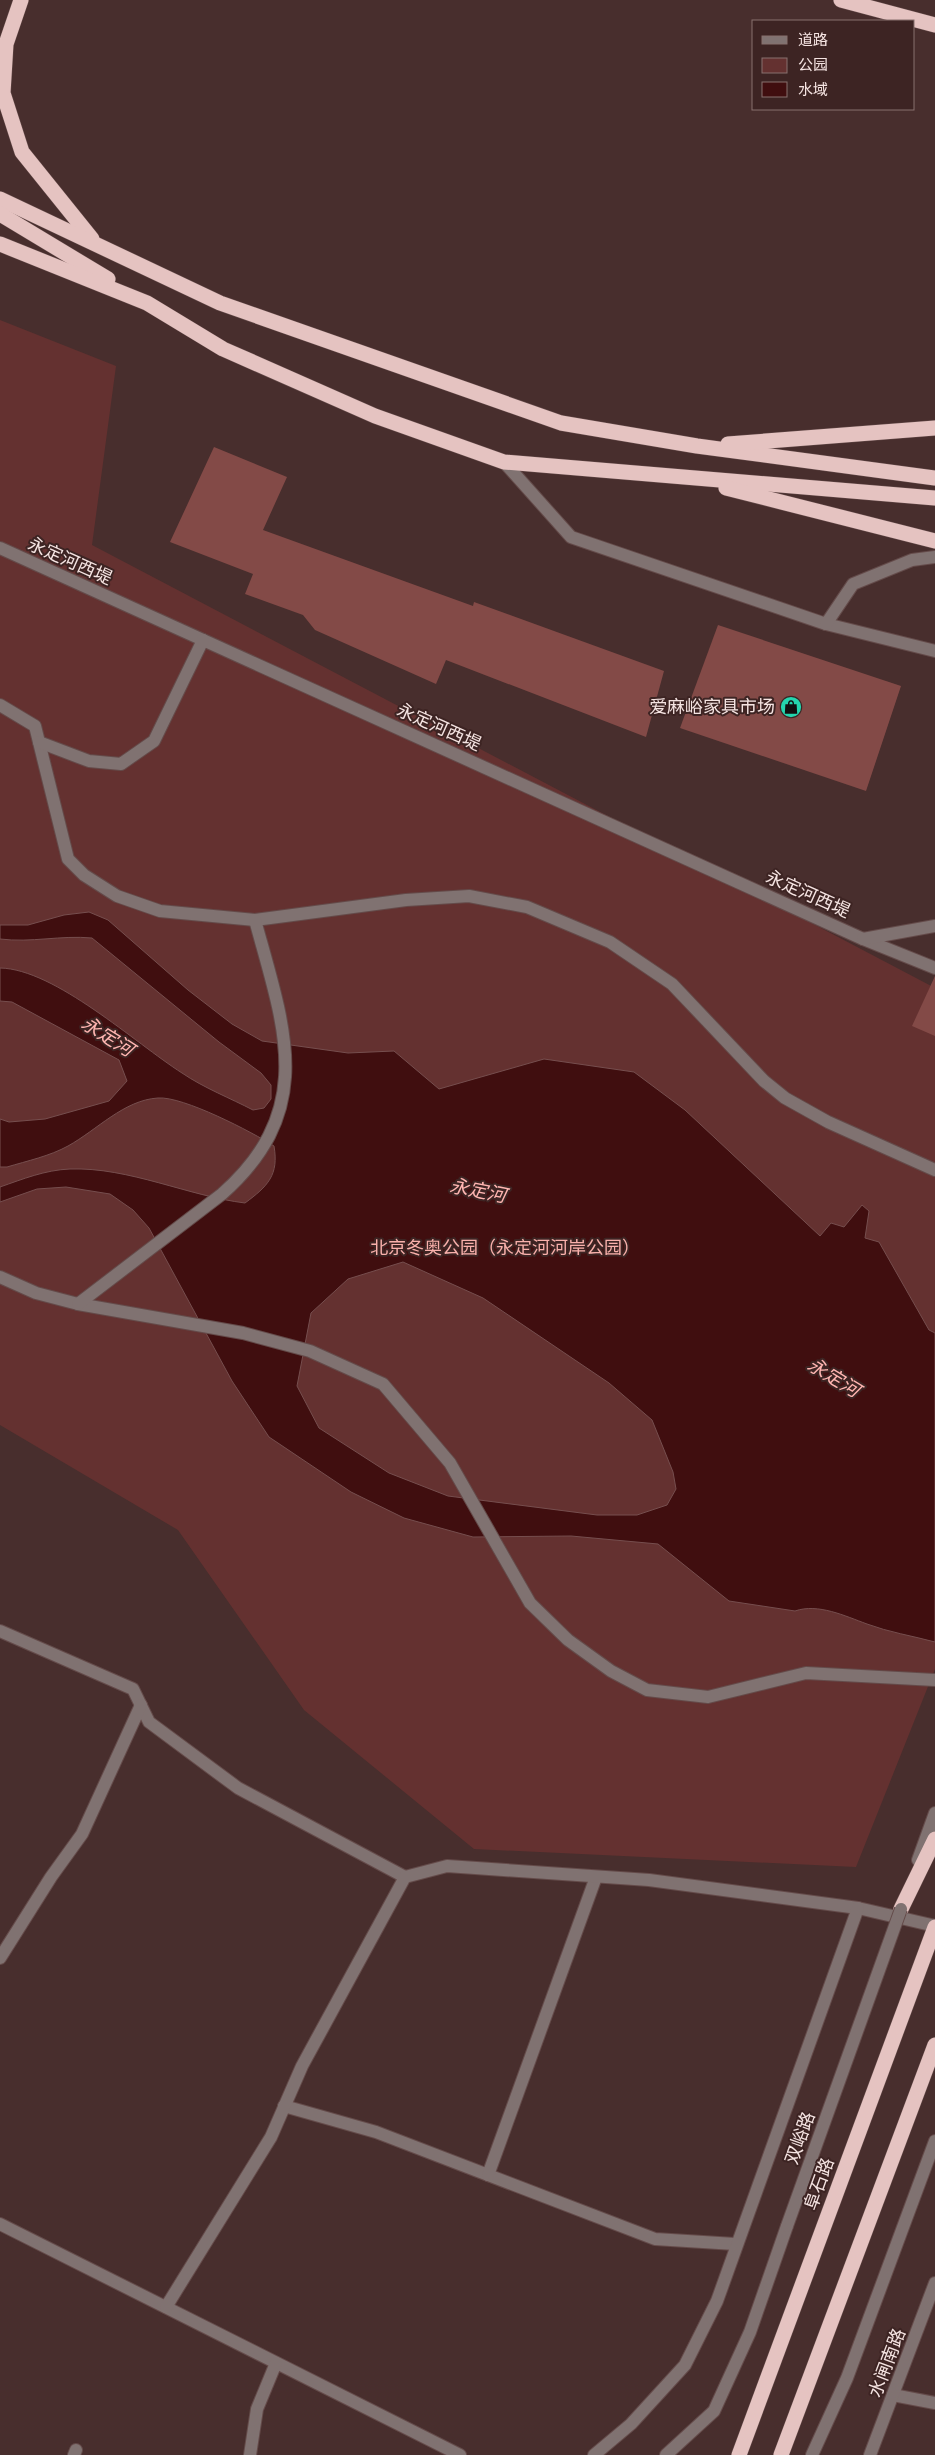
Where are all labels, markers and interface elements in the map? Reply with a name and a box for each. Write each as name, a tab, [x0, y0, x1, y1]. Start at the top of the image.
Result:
legend	[752, 20, 915, 110]
text: 道路	[798, 31, 828, 48]
text: 公园	[798, 56, 828, 73]
text: 水域	[798, 81, 828, 98]
street label: 永定河西堤	[25, 533, 116, 588]
shop icon: 爱麻峪家具市场	[779, 695, 803, 719]
place label: 爱麻峪家具市场	[649, 696, 775, 717]
street label: 永定河西堤	[394, 699, 485, 754]
street label: 永定河西堤	[763, 866, 854, 921]
water label: 永定河	[78, 1012, 141, 1063]
water label: 永定河	[448, 1174, 512, 1207]
park label: 北京冬奥公园（永定河河岸公园）	[370, 1237, 640, 1258]
water label: 永定河	[804, 1353, 868, 1403]
street label: 双峪路	[780, 2109, 819, 2167]
street label: 阜石路	[799, 2155, 838, 2213]
street label: 水闸南路	[864, 2325, 909, 2400]

